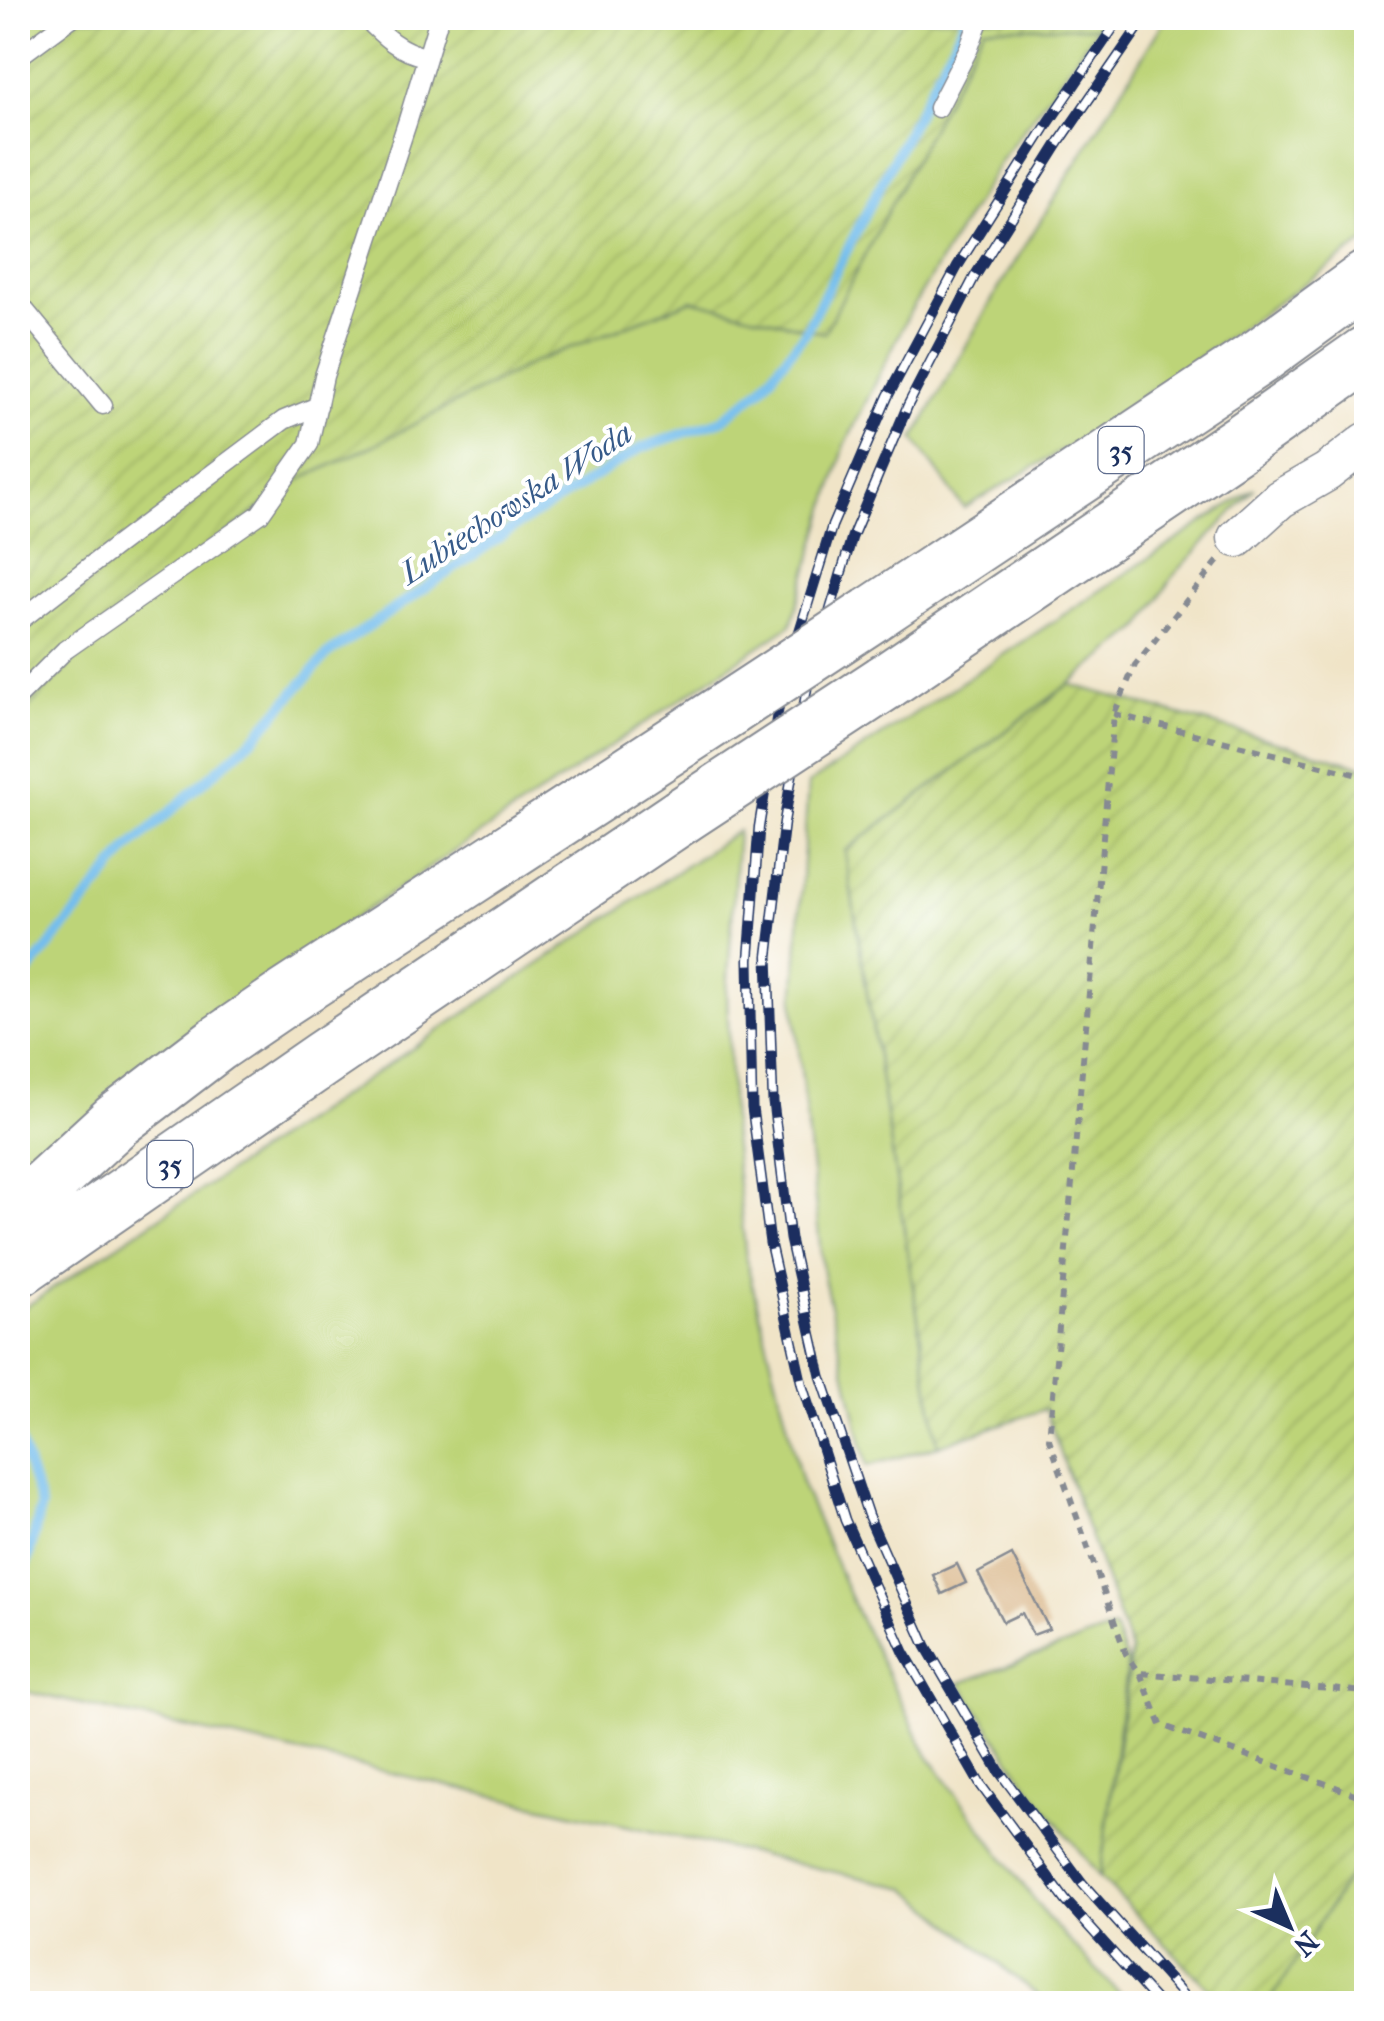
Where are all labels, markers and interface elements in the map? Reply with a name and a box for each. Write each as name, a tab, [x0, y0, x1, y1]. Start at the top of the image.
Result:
water label: Lubiechowska Woda	[392, 414, 639, 593]
road number: 35	[1098, 427, 1144, 473]
road number: 35	[148, 1141, 192, 1187]
north arrow	[1239, 1876, 1339, 1976]
text: N	[1286, 1924, 1325, 1963]

